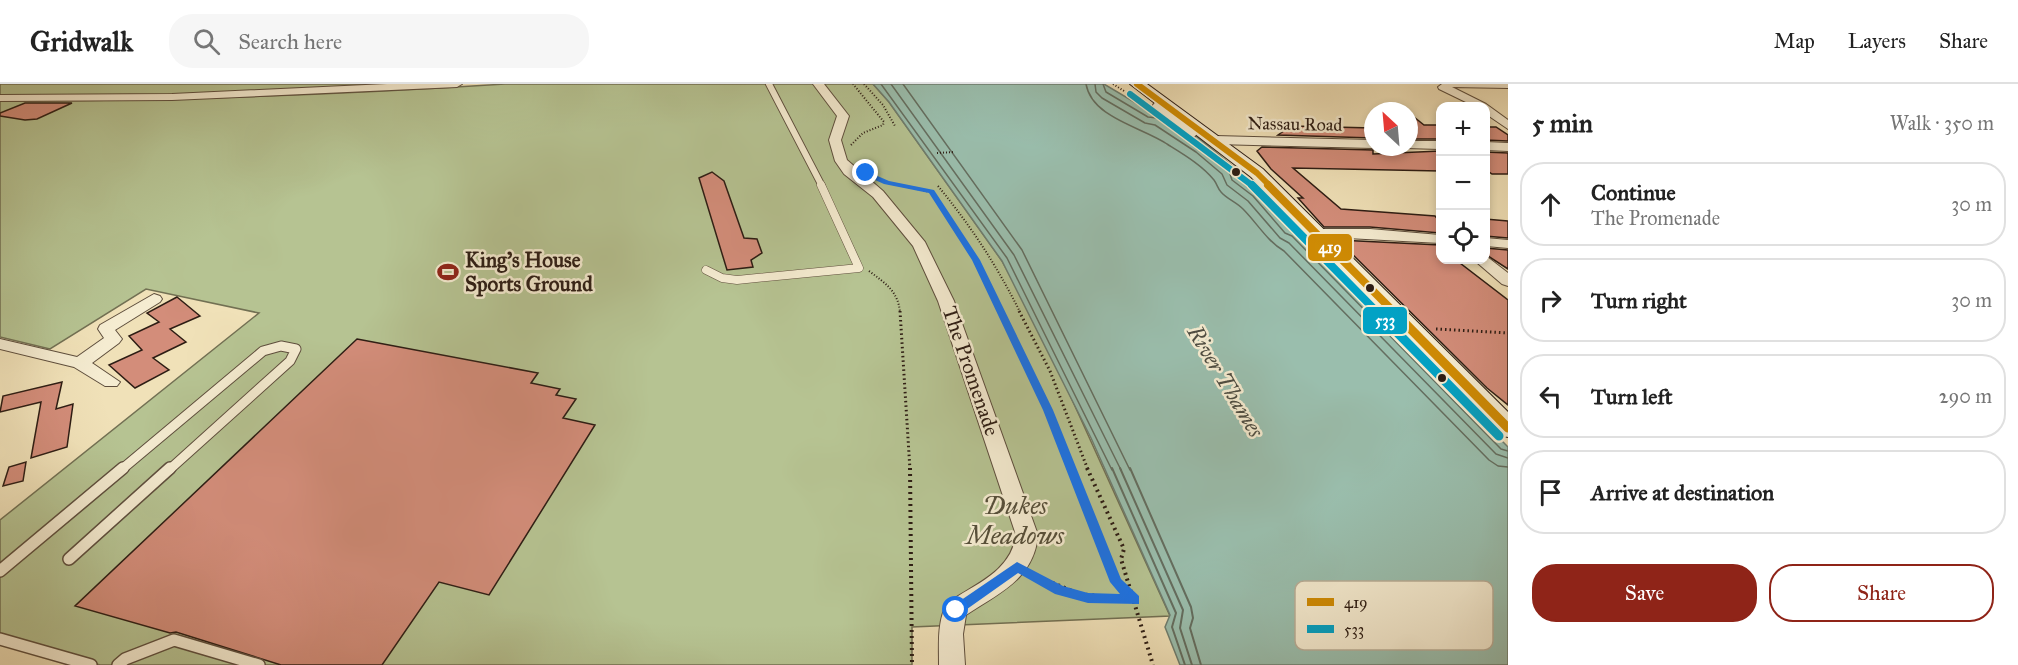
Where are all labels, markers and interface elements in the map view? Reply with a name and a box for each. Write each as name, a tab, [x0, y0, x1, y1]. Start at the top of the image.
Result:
search box	[169, 14, 589, 68]
text: Gridwalk	[30, 24, 133, 59]
icon: search	[190, 25, 223, 58]
text: Search here	[238, 28, 342, 55]
text: Map	[1774, 28, 1815, 54]
text: Layers	[1848, 28, 1906, 54]
text: Share	[1939, 28, 1988, 54]
north arrow	[1364, 102, 1418, 156]
map controls	[1436, 102, 1490, 264]
button: +	[1436, 102, 1490, 156]
text: 5 min	[1532, 107, 1593, 139]
text: Walk · 350 m	[1890, 111, 1994, 135]
street label: Nassau Road	[1247, 112, 1343, 136]
button: −	[1436, 156, 1490, 210]
route end	[852, 159, 878, 185]
unlabelled marker	[1230, 166, 1242, 178]
text: Continue	[1591, 179, 1676, 206]
icon: ahead	[1534, 188, 1567, 221]
text: 30 m	[1951, 192, 1992, 216]
text: The Promenade	[1591, 206, 1720, 230]
button: locate	[1436, 210, 1490, 264]
line badge: 419	[1307, 233, 1353, 262]
text: 419	[1318, 238, 1342, 258]
place label: King's House Sports Ground	[465, 247, 593, 297]
sports icon: King's House Sports Ground	[436, 260, 460, 284]
unlabelled marker	[1364, 282, 1376, 294]
icon: right	[1534, 284, 1567, 317]
text: Turn right	[1591, 287, 1687, 314]
text: 30 m	[1951, 288, 1992, 312]
street label: The Promenade	[937, 303, 1005, 440]
line badge: 533	[1362, 306, 1408, 335]
text: 533	[1375, 311, 1395, 331]
water label: River Thames	[1181, 320, 1270, 443]
unlabelled marker	[1436, 372, 1448, 384]
icon: left	[1534, 380, 1567, 413]
text: Turn left	[1591, 383, 1673, 410]
text: 290 m	[1939, 384, 1992, 408]
icon: arrive	[1534, 476, 1567, 509]
text: Arrive at destination	[1591, 479, 1774, 506]
park label: Dukes Meadows	[963, 489, 1065, 551]
button: Save	[1532, 564, 1757, 622]
button: Share	[1769, 564, 1994, 622]
legend	[1295, 581, 1493, 650]
text: 419	[1344, 593, 1368, 612]
route start	[942, 596, 968, 622]
text: 533	[1344, 620, 1364, 639]

